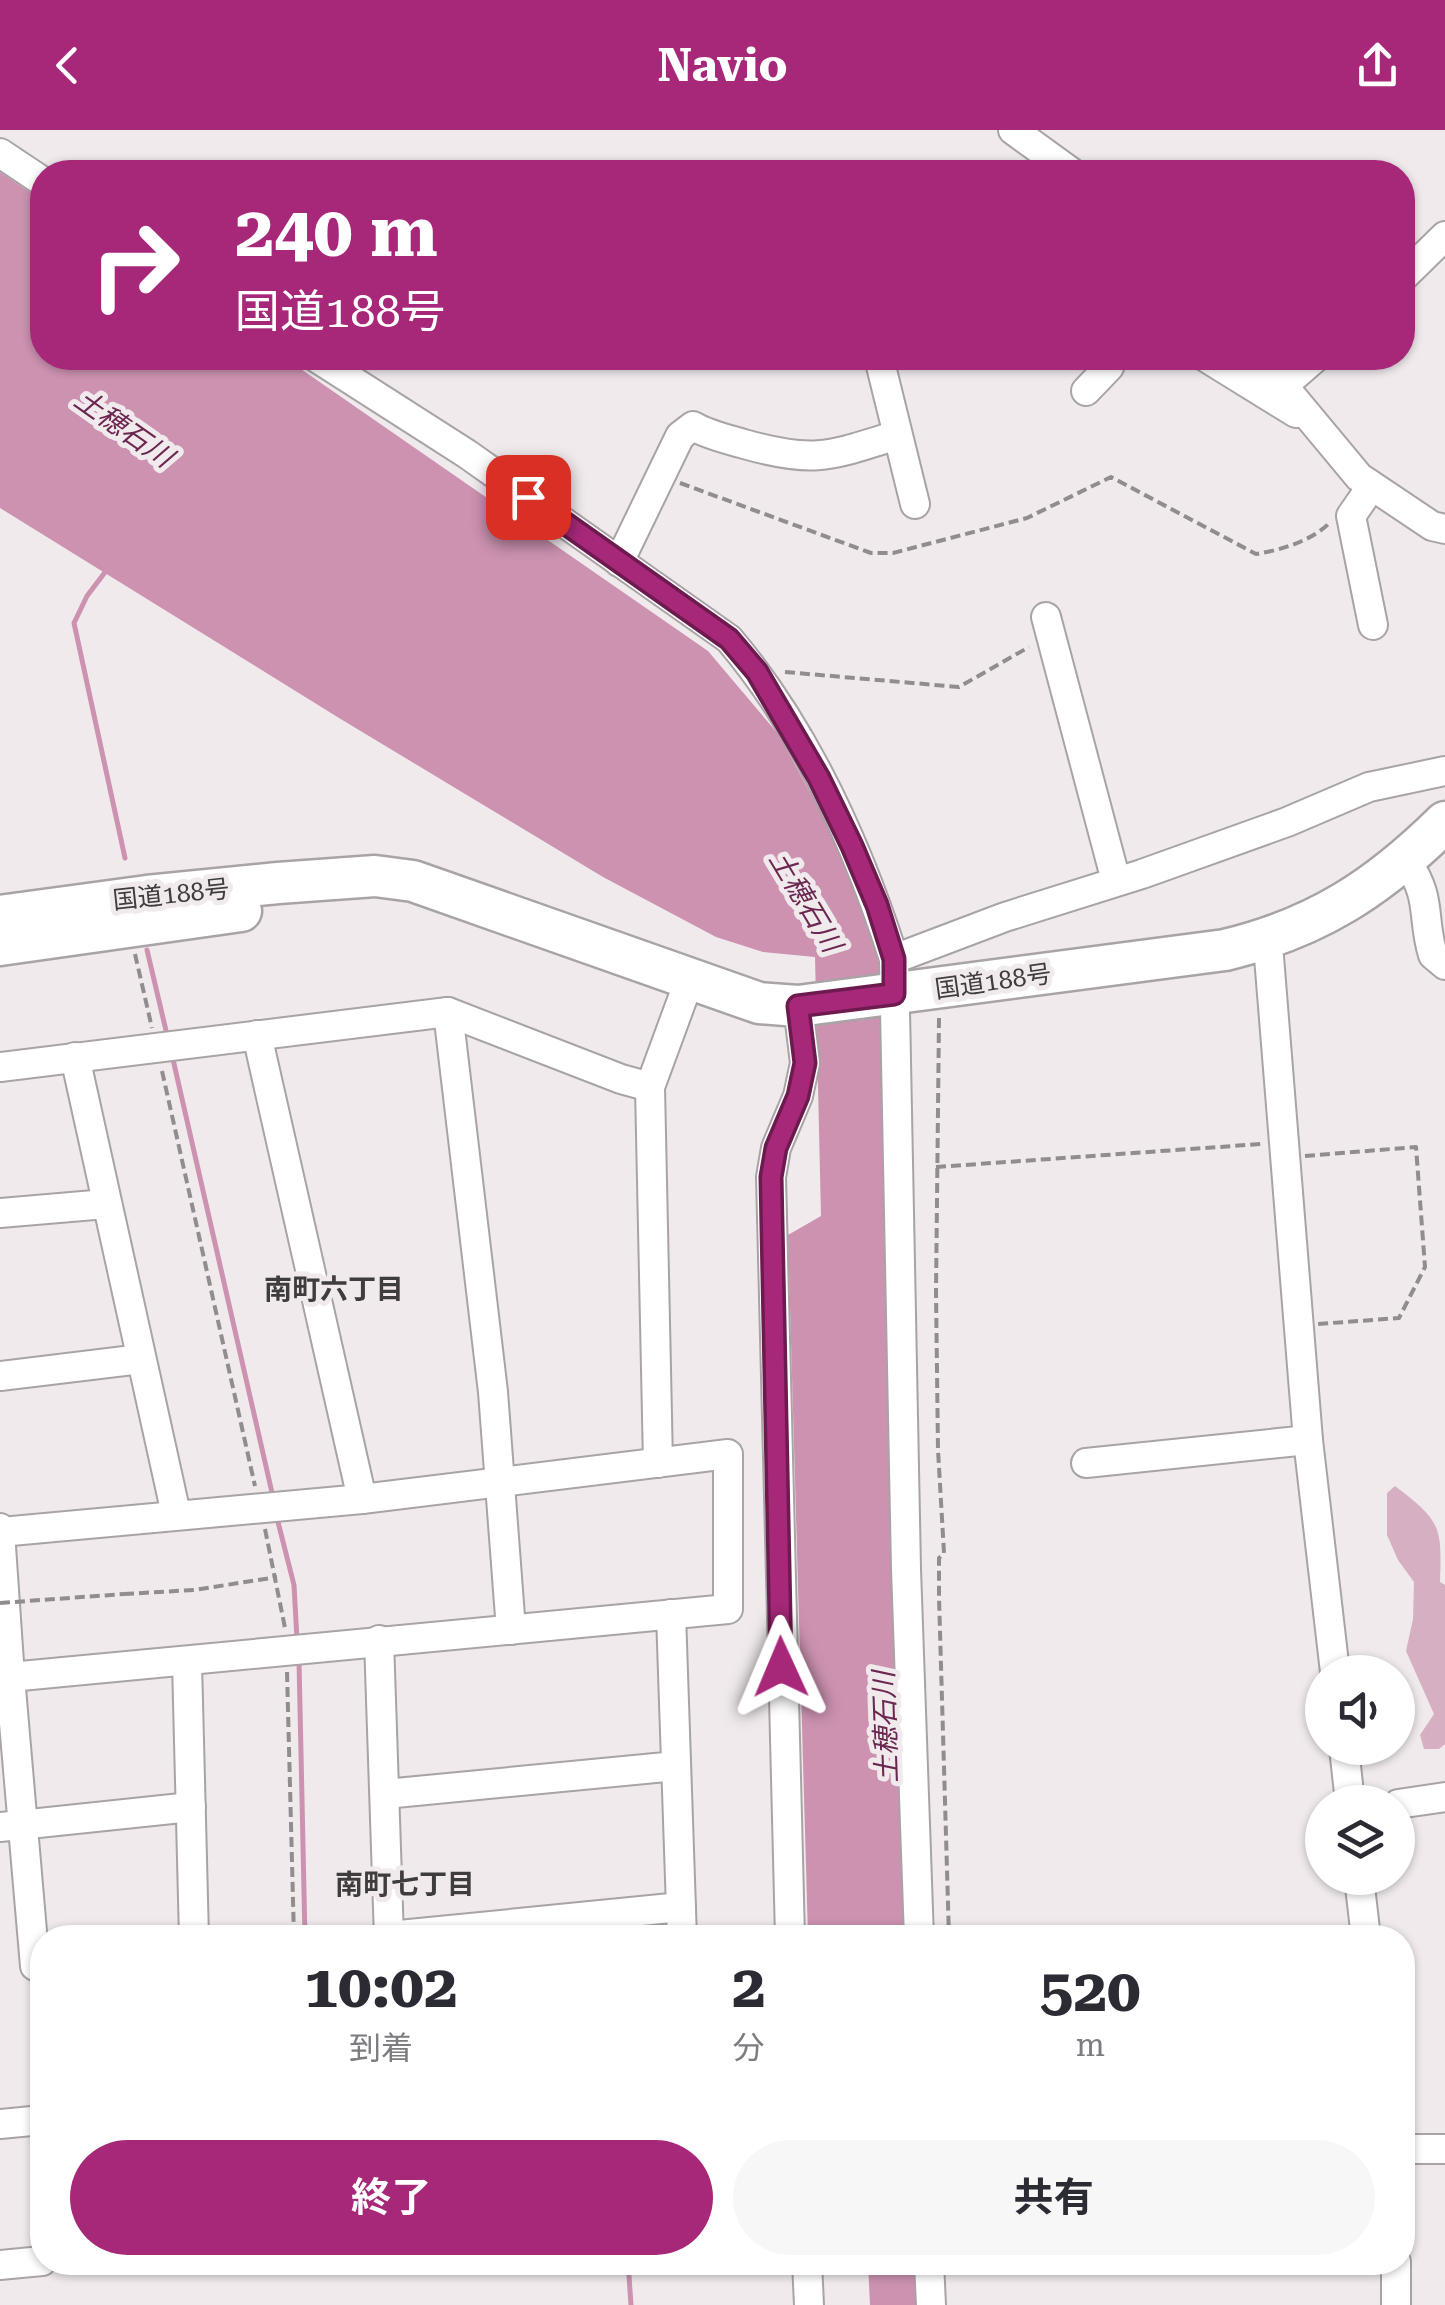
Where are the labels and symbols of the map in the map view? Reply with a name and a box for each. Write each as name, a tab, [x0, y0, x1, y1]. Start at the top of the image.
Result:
water label: 土穂石川	[68, 383, 182, 476]
pin	[486, 455, 571, 540]
water label: 土穂石川	[763, 845, 850, 960]
street label: 国道188号	[111, 874, 231, 915]
street label: 国道188号	[933, 959, 1053, 1004]
district label: 南町六丁目	[264, 1273, 404, 1306]
position arrow	[729, 1615, 833, 1719]
water label: 土穂石川	[867, 1667, 904, 1784]
district label: 南町七丁目	[335, 1868, 475, 1901]

